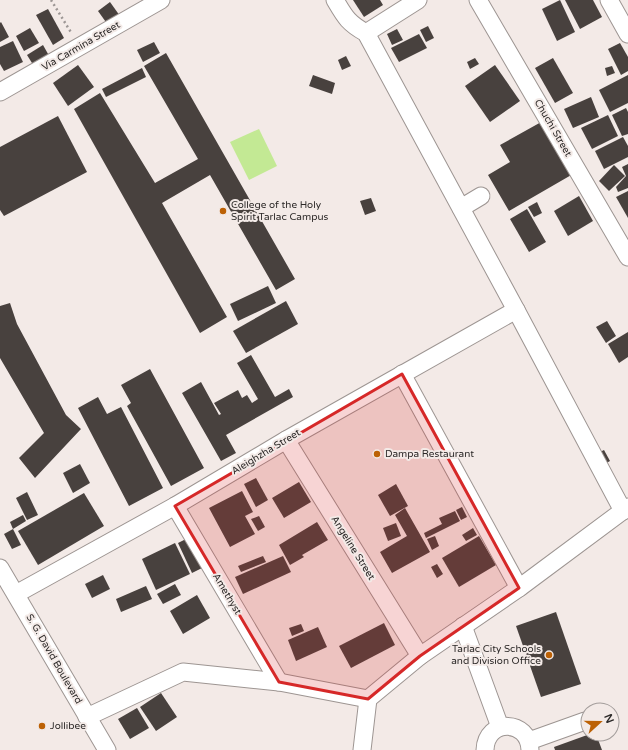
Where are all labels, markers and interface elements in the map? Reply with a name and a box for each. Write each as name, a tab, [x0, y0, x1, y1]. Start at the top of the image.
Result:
street label: Via Carmina Street	[40, 19, 122, 73]
street label: Chuchi Street	[532, 97, 574, 159]
place label: College of the Holy Spirit Tarlac Campus	[231, 199, 329, 223]
marker: College of the Holy Spirit Tarlac Campus	[218, 206, 228, 216]
street label: Aleighzha Street	[229, 427, 303, 477]
place label: Dampa Restaurant	[385, 448, 474, 460]
marker: Dampa Restaurant	[372, 449, 382, 459]
street label: Angeline Street	[328, 514, 378, 582]
street label: Amethyst	[210, 571, 244, 617]
street label: S. G. David Boulevard	[23, 612, 85, 706]
place label: Tarlac City Schools and Division Office	[451, 643, 541, 667]
marker: Tarlac City Schools and Division Office	[544, 650, 554, 660]
north arrow	[580, 702, 620, 742]
text: N	[601, 712, 617, 725]
place label: Jollibee	[50, 720, 86, 732]
marker: Jollibee	[37, 721, 47, 731]

